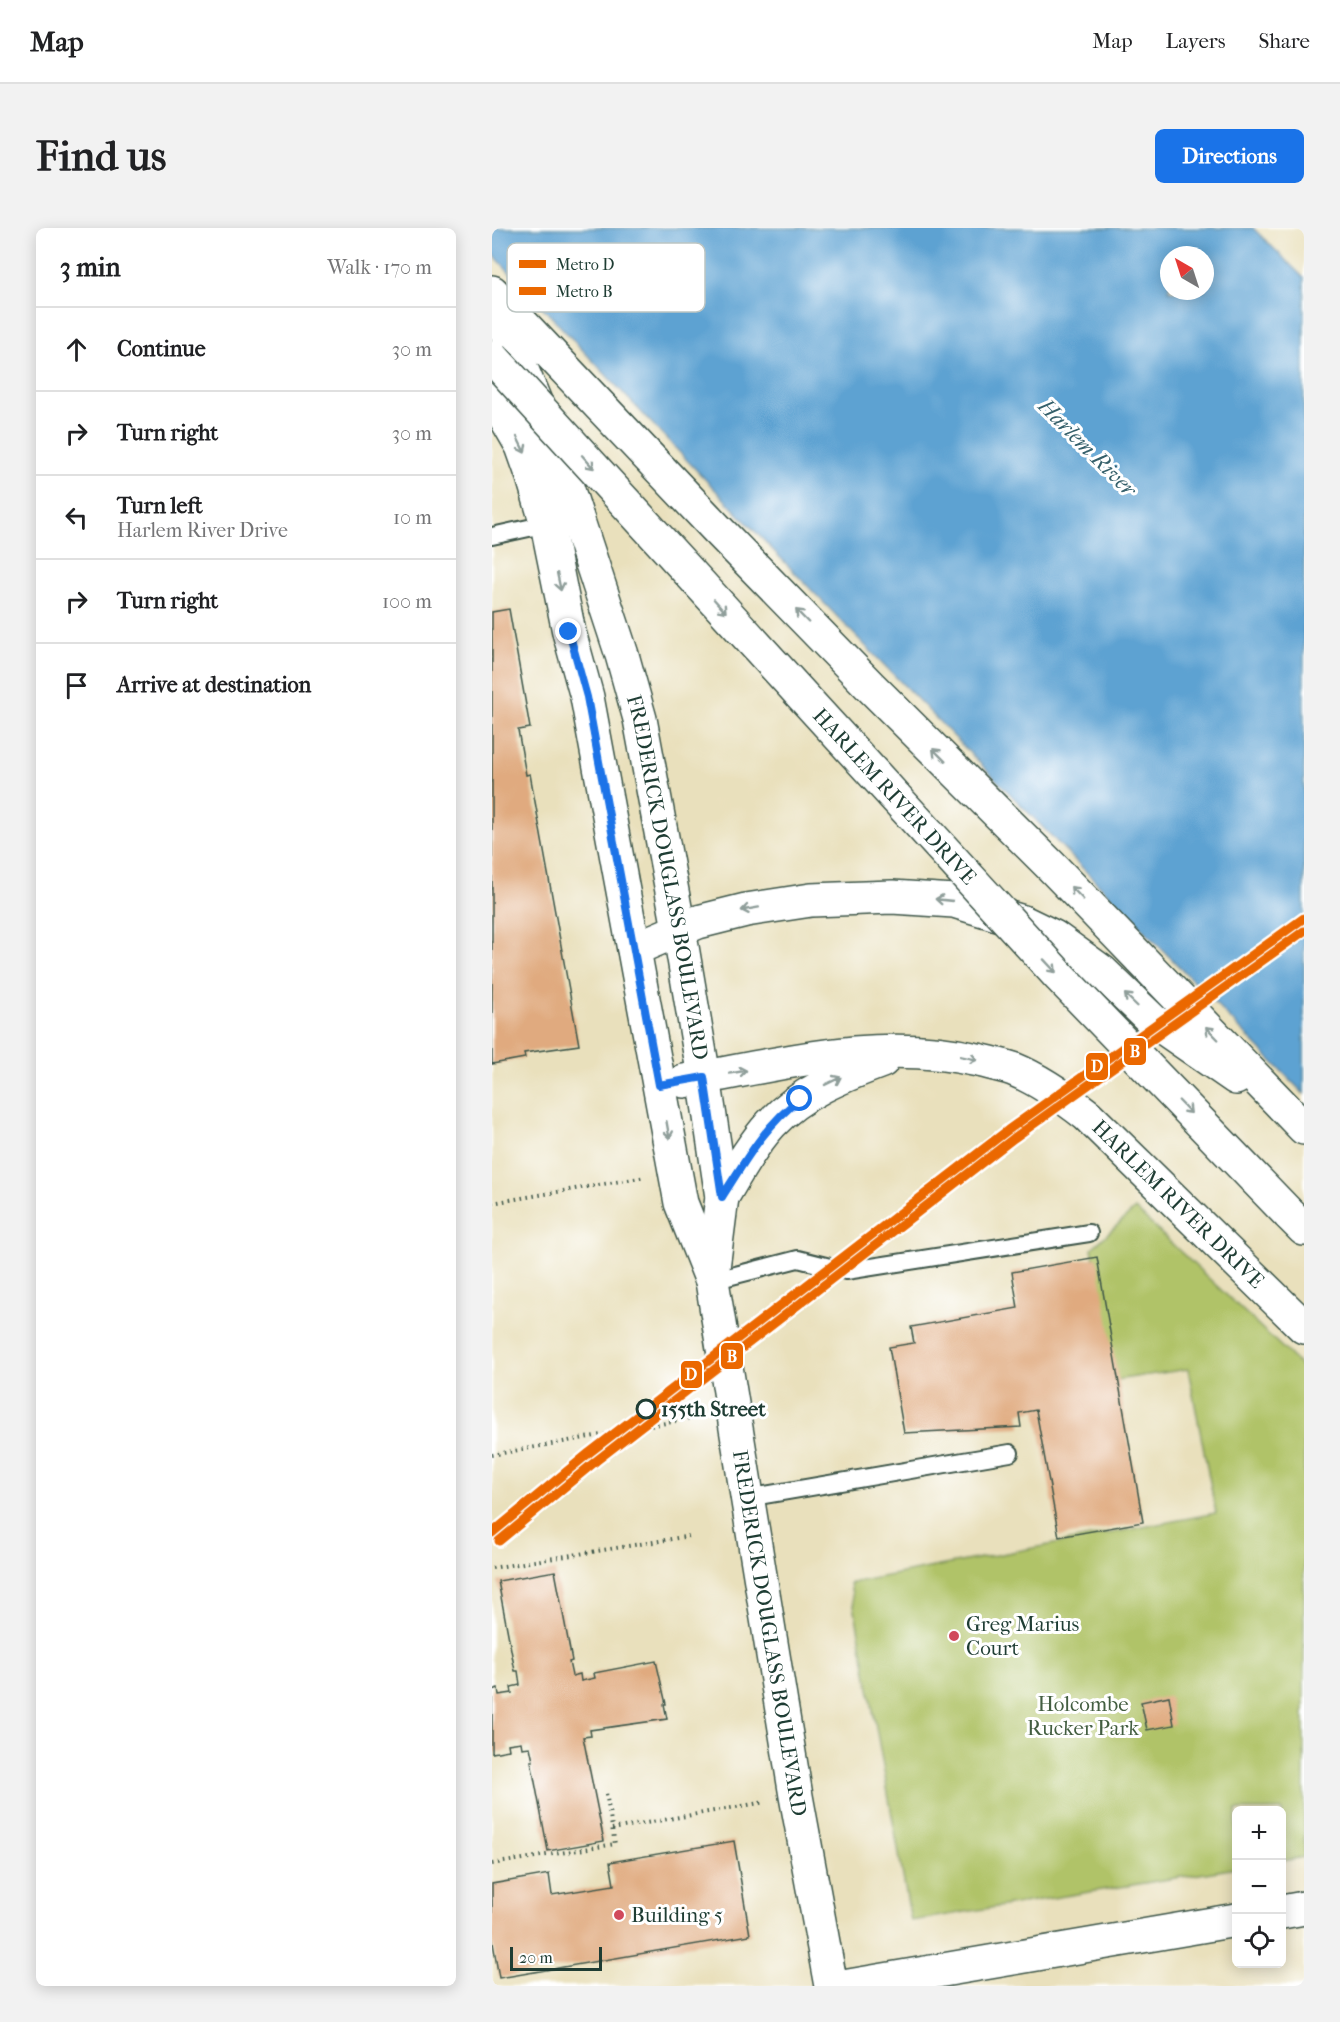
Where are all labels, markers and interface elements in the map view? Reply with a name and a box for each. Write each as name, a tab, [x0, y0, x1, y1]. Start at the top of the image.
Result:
text: Map	[30, 25, 84, 58]
text: Map	[1092, 29, 1133, 53]
text: Layers	[1166, 29, 1225, 53]
text: Share	[1258, 29, 1310, 53]
button: Directions	[1155, 129, 1304, 183]
text: Find us	[36, 132, 166, 181]
legend	[507, 243, 705, 312]
north arrow	[1160, 246, 1214, 300]
text: 3 min	[60, 252, 121, 283]
text: Metro D	[556, 255, 615, 274]
text: Walk · 170 m	[327, 256, 432, 279]
text: Metro B	[556, 282, 613, 301]
icon: ahead	[60, 333, 93, 366]
text: Continue	[117, 336, 206, 362]
text: 30 m	[392, 338, 432, 361]
water label: Harlem River	[1032, 393, 1143, 503]
icon: right	[60, 417, 93, 450]
text: Turn right	[117, 420, 218, 446]
text: 30 m	[392, 422, 432, 445]
one-way arrow	[516, 435, 527, 453]
one-way arrow	[581, 454, 595, 469]
text: Turn left	[117, 493, 203, 519]
icon: left	[60, 501, 93, 534]
text: 10 m	[393, 506, 432, 529]
text: Harlem River Drive	[117, 519, 288, 542]
one-way arrow	[554, 571, 565, 591]
icon: right	[60, 585, 93, 618]
text: Turn right	[117, 588, 218, 614]
text: 100 m	[382, 590, 432, 613]
one-way arrow	[713, 598, 727, 613]
one-way arrow	[795, 609, 809, 624]
route end	[555, 618, 581, 644]
icon: arrive	[60, 669, 93, 702]
text: Arrive at destination	[117, 672, 311, 698]
street label: FREDERICK DOUGLASS BOULEVARD	[622, 692, 713, 1062]
street label: HARLEM RIVER DRIVE	[808, 703, 981, 890]
one-way arrow	[932, 748, 947, 762]
one-way arrow	[1070, 885, 1084, 900]
one-way arrow	[935, 894, 955, 905]
one-way arrow	[741, 904, 760, 915]
one-way arrow	[1043, 959, 1058, 974]
one-way arrow	[1124, 993, 1139, 1007]
one-way arrow	[1205, 1026, 1220, 1041]
line badge: B	[1123, 1037, 1147, 1066]
text: B	[1130, 1042, 1140, 1061]
line badge: D	[1085, 1052, 1109, 1081]
one-way arrow	[958, 1053, 978, 1064]
text: D	[1091, 1057, 1103, 1076]
one-way arrow	[727, 1066, 747, 1077]
one-way arrow	[823, 1075, 841, 1087]
route start	[786, 1085, 812, 1111]
one-way arrow	[1178, 1100, 1192, 1115]
street label: HARLEM RIVER DRIVE	[1087, 1115, 1269, 1293]
one-way arrow	[662, 1120, 673, 1140]
line badge: B	[720, 1342, 744, 1370]
text: B	[727, 1347, 737, 1366]
line badge: D	[680, 1360, 703, 1389]
text: D	[685, 1365, 697, 1384]
place label: 155th Street	[661, 1397, 766, 1421]
marker: 155th Street	[636, 1399, 656, 1419]
street label: FREDERICK DOUGLASS BOULEVARD	[728, 1448, 811, 1818]
place label: Greg Marius Court	[966, 1612, 1080, 1660]
marker: Greg Marius Court	[947, 1629, 961, 1643]
park label: Holcombe Rucker Park	[1027, 1692, 1139, 1740]
map controls	[1232, 1806, 1286, 1968]
button: +	[1232, 1806, 1286, 1860]
button: −	[1232, 1860, 1286, 1914]
place label: Building 5	[631, 1903, 723, 1927]
marker: Building 5	[612, 1908, 626, 1922]
button: locate	[1232, 1914, 1286, 1968]
scale bar	[510, 1944, 602, 1972]
text: 20 m	[519, 1948, 553, 1967]

